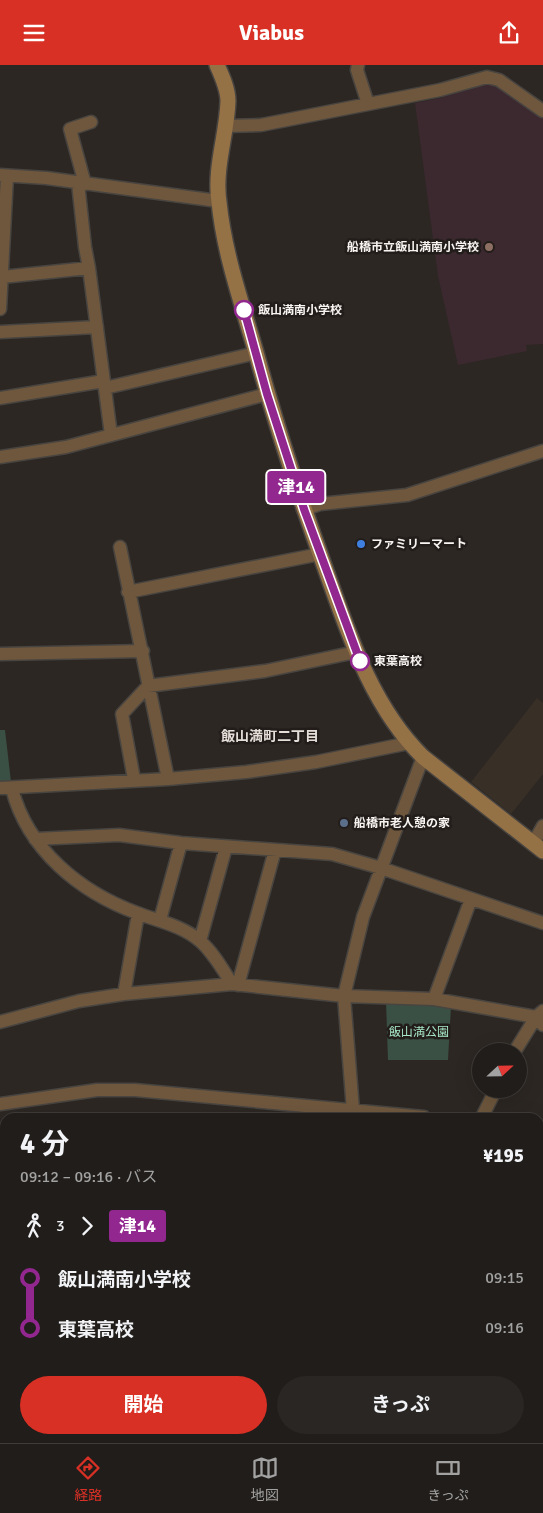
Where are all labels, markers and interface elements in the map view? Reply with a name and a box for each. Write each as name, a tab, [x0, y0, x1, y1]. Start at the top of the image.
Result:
icon: menu	[20, 19, 48, 47]
text: Viabus	[239, 19, 304, 46]
icon: share	[495, 19, 523, 47]
place label: 船橋市立飯山満南小学校	[347, 240, 479, 255]
marker: 船橋市立飯山満南小学校	[483, 241, 495, 253]
marker: 飯山満南小学校	[234, 300, 254, 320]
place label: 飯山満南小学校	[258, 303, 342, 318]
line badge: 津14	[267, 471, 325, 503]
text: 津14	[277, 476, 315, 498]
place label: ファミリーマート	[371, 537, 467, 552]
marker: ファミリーマート	[355, 538, 367, 550]
marker: 東葉高校	[350, 651, 370, 671]
place label: 東葉高校	[374, 654, 422, 669]
district label: 飯山満町二丁目	[221, 728, 319, 745]
place label: 船橋市老人憩の家	[354, 816, 450, 831]
marker: 船橋市老人憩の家	[338, 817, 350, 829]
park label: 飯山満公園	[389, 1025, 449, 1040]
north arrow	[472, 1043, 528, 1097]
map controls	[472, 1043, 527, 1098]
text: 4 分	[20, 1127, 69, 1161]
text: ¥195	[483, 1144, 524, 1168]
text: 09:12 – 09:16 · バス	[20, 1167, 157, 1187]
icon: walk	[20, 1212, 48, 1240]
icon: forward	[73, 1212, 101, 1240]
text: 津14	[119, 1215, 156, 1237]
text: 3	[56, 1216, 65, 1236]
text: 飯山満南小学校	[58, 1268, 191, 1292]
text: 09:15	[485, 1268, 524, 1288]
text: 東葉高校	[58, 1318, 134, 1342]
text: 09:16	[485, 1318, 524, 1338]
button: 開始	[20, 1376, 267, 1434]
button: きっぷ	[277, 1376, 524, 1434]
tab: 経路	[74, 1454, 102, 1504]
tab: 地図	[251, 1454, 279, 1504]
tab: きっぷ	[427, 1454, 469, 1504]

